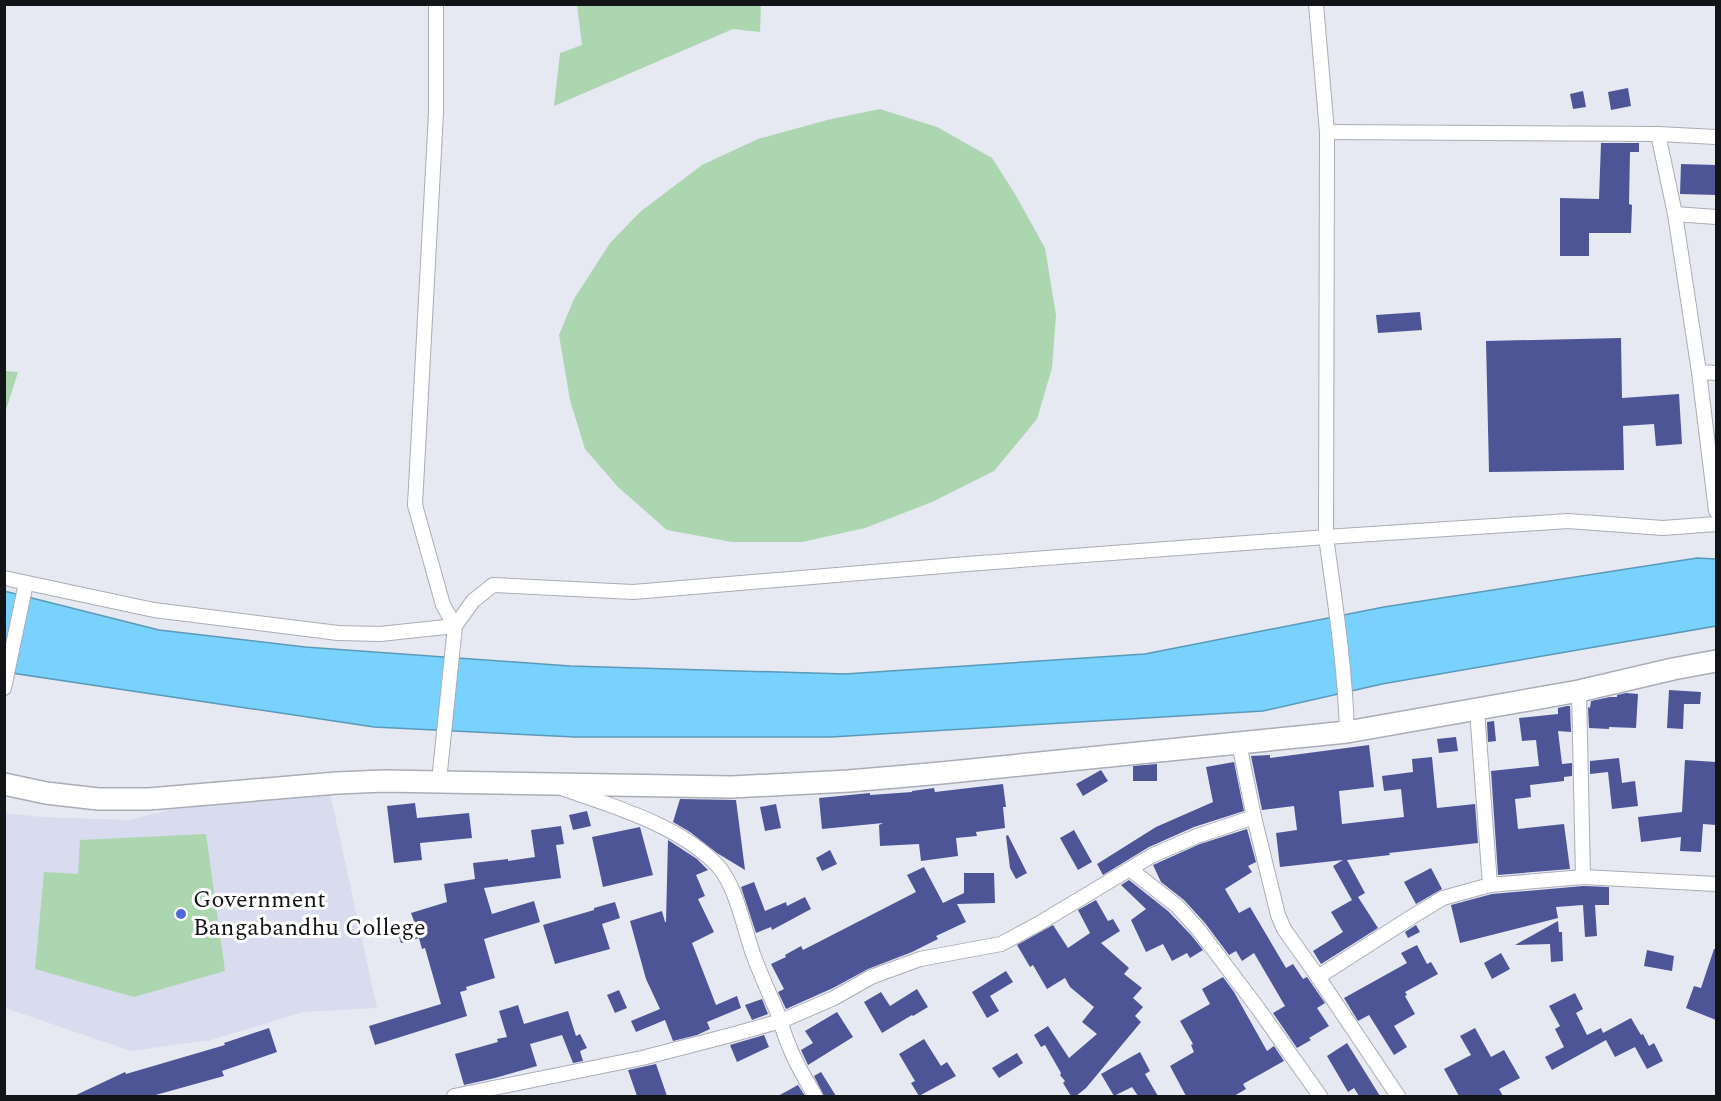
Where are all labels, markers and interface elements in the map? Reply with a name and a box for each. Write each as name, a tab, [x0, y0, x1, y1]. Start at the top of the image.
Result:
place label: Government Bangabandhu College	[193, 882, 426, 946]
marker: Government Bangabandhu College	[174, 907, 188, 921]

